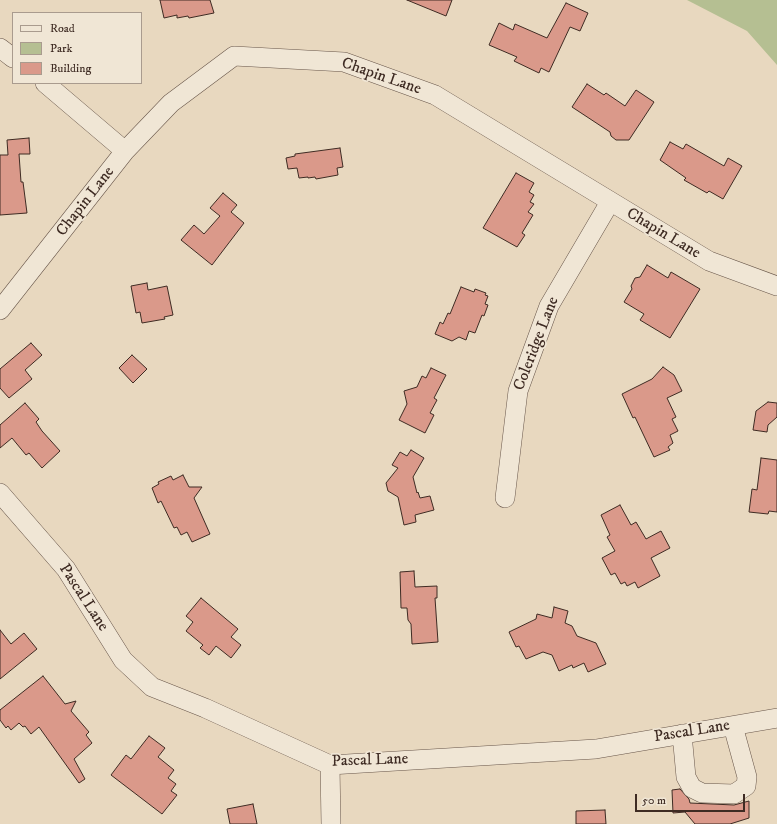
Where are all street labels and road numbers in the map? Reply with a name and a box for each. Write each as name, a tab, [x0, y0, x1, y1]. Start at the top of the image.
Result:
street label: Chapin Lane	[339, 54, 423, 100]
street label: Chapin Lane	[53, 163, 119, 241]
street label: Chapin Lane	[622, 204, 704, 264]
street label: Coleridge Lane	[510, 294, 564, 394]
street label: Pascal Lane	[54, 561, 112, 635]
street label: Pascal Lane	[653, 717, 731, 747]
street label: Pascal Lane	[331, 750, 409, 772]

